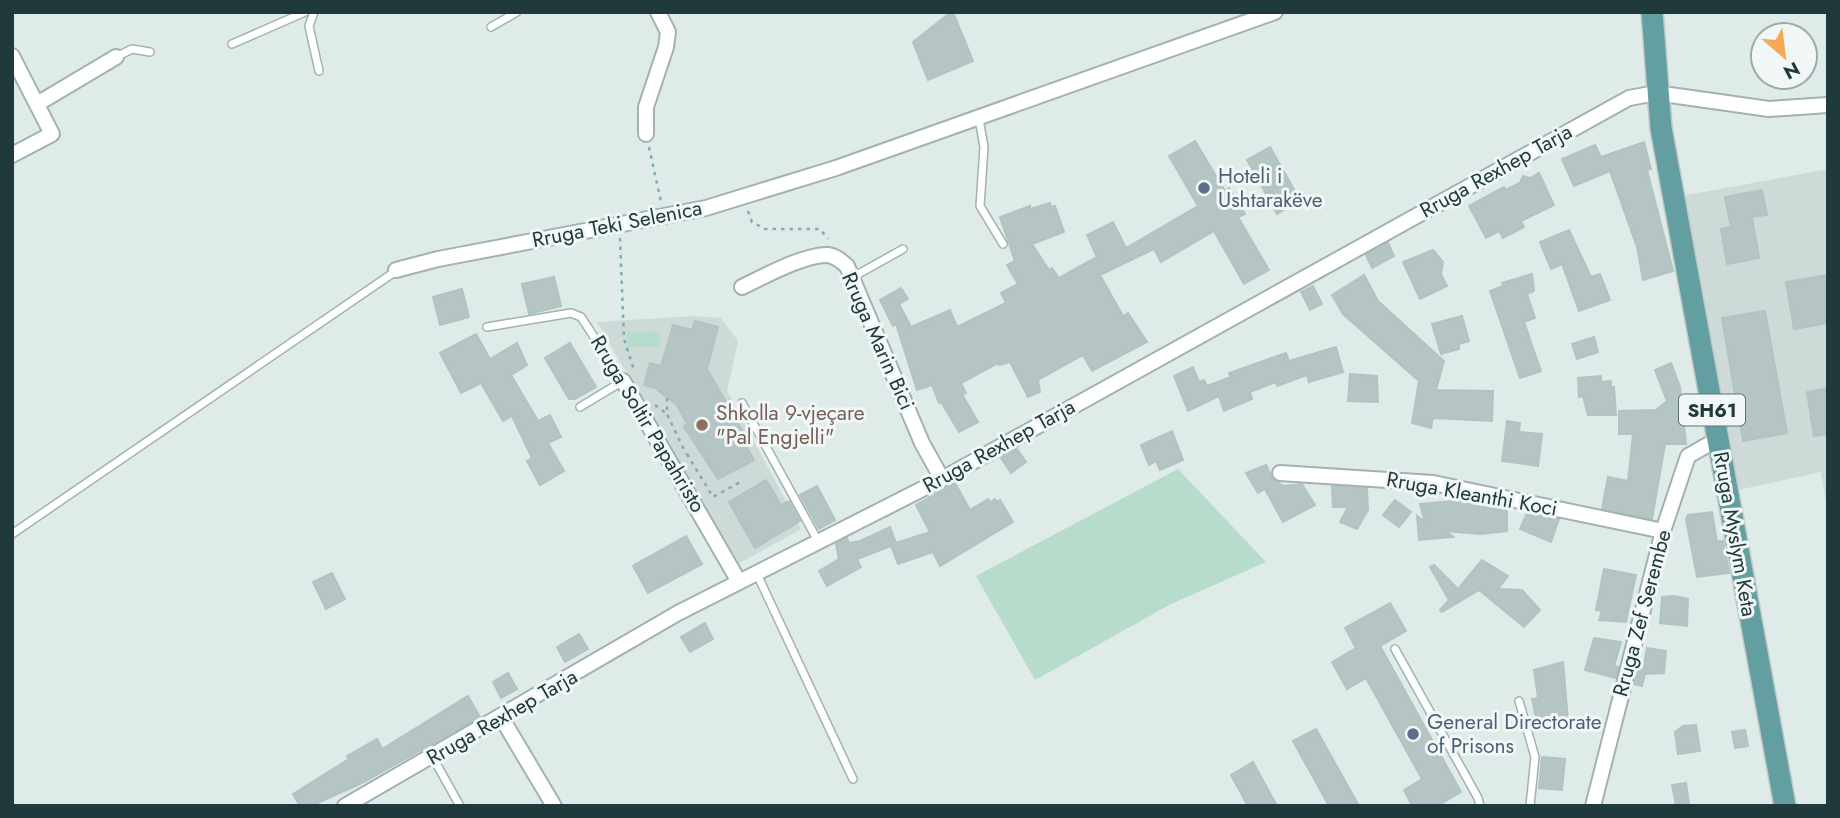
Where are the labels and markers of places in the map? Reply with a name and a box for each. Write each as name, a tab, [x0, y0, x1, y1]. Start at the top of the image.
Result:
place label: Hoteli i Ushtarakëve	[1218, 161, 1323, 215]
marker: Hoteli i Ushtarakëve	[1196, 180, 1212, 196]
place label: Shkolla 9-vjeçare "Pal Engjelli"	[716, 398, 865, 452]
marker: Shkolla 9-vjeçare "Pal Engjelli"	[694, 417, 710, 433]
place label: General Directorate of Prisons	[1427, 707, 1602, 761]
marker: General Directorate of Prisons	[1405, 726, 1421, 742]

